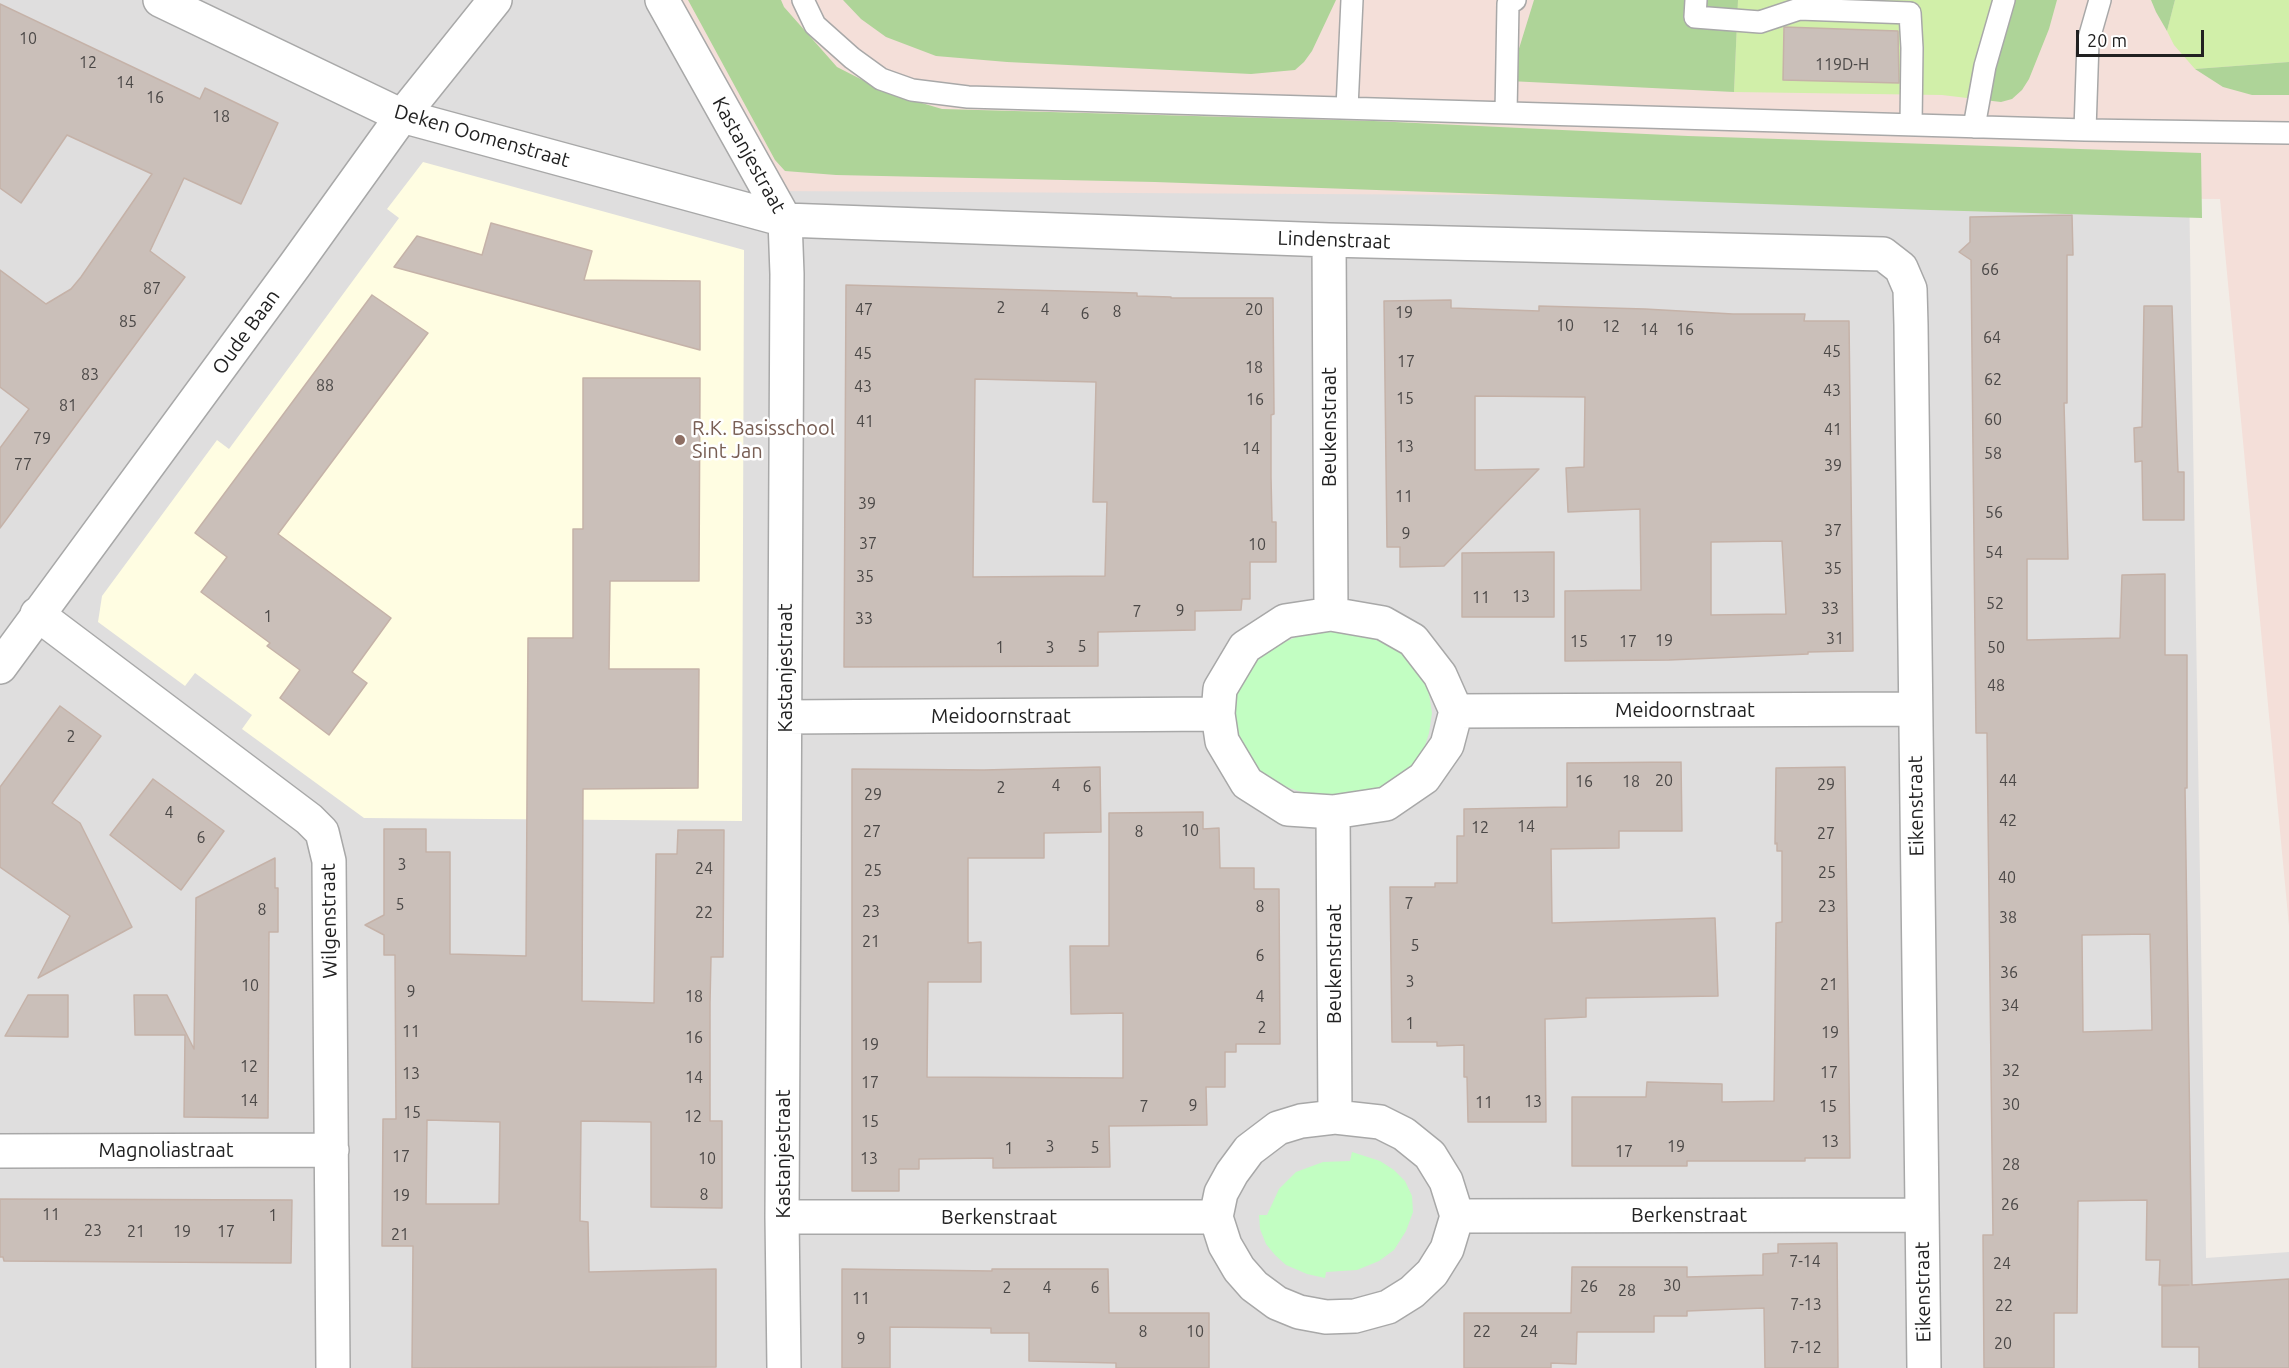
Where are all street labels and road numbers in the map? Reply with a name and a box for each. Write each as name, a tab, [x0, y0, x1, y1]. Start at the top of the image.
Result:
street label: Kastanjestraat	[707, 93, 791, 217]
street label: Deken Oomenstraat	[391, 99, 573, 173]
street label: Lindenstraat	[1277, 226, 1391, 254]
street label: Oude Baan	[207, 285, 285, 379]
street label: Beukenstraat	[1317, 367, 1341, 487]
street label: Kastanjestraat	[773, 603, 797, 733]
street label: Meidoornstraat	[1615, 698, 1755, 722]
street label: Meidoornstraat	[931, 704, 1071, 728]
street label: Eikenstraat	[1903, 755, 1929, 857]
street label: Wilgenstraat	[316, 863, 342, 979]
street label: Beukenstraat	[1322, 904, 1346, 1024]
street label: Kastanjestraat	[771, 1089, 795, 1219]
street label: Magnoliastraat	[98, 1138, 234, 1162]
street label: Berkenstraat	[1631, 1203, 1747, 1227]
street label: Berkenstraat	[941, 1205, 1057, 1229]
street label: Eikenstraat	[1910, 1241, 1936, 1343]

